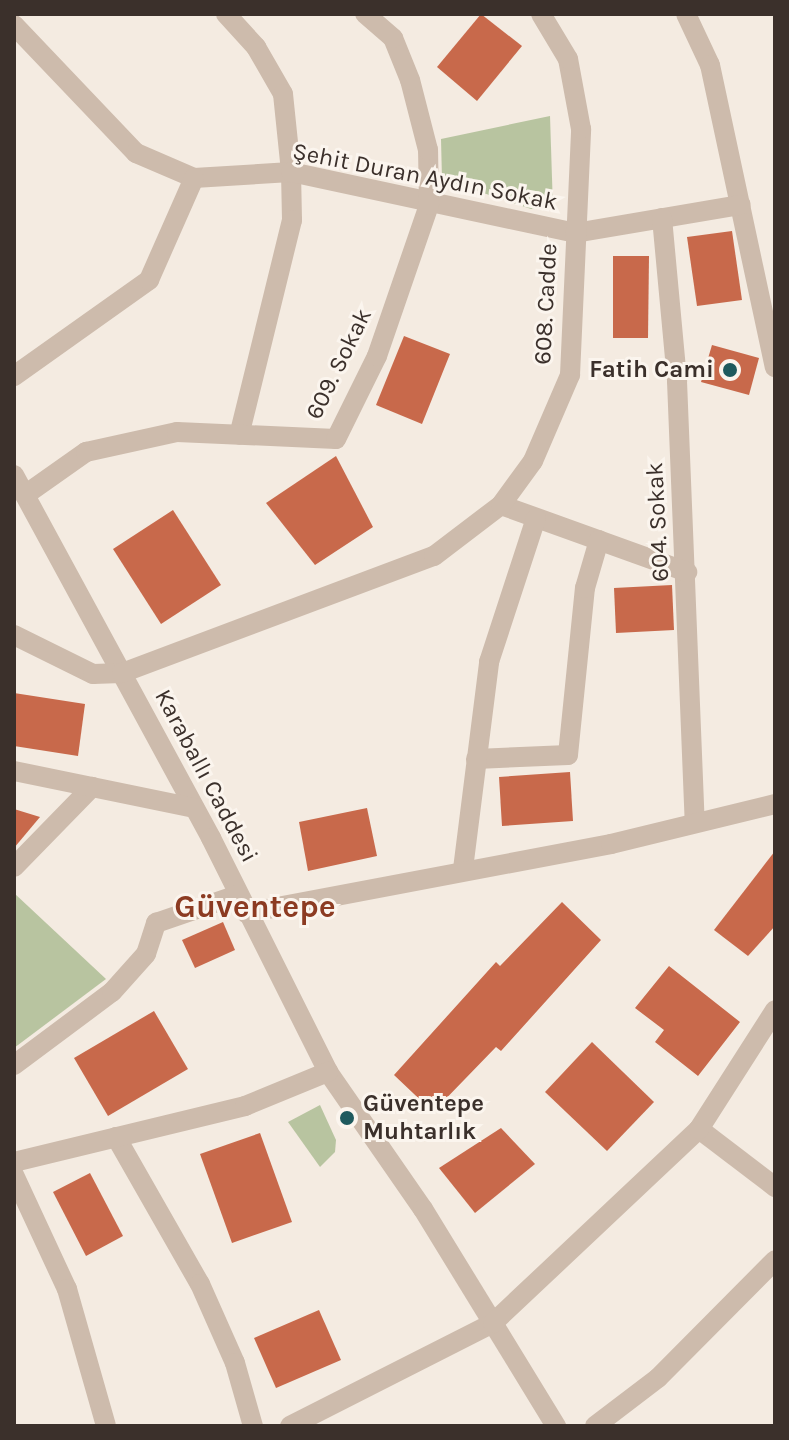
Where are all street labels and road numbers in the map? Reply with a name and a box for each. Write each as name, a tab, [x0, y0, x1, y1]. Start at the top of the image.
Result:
street label: Şehit Duran Aydın Sokak	[290, 137, 560, 217]
street label: 608. Cadde	[528, 243, 564, 365]
street label: 609. Sokak	[300, 304, 378, 424]
street label: 604. Sokak	[640, 462, 676, 582]
street label: Karaballı Caddesi	[148, 685, 264, 867]

